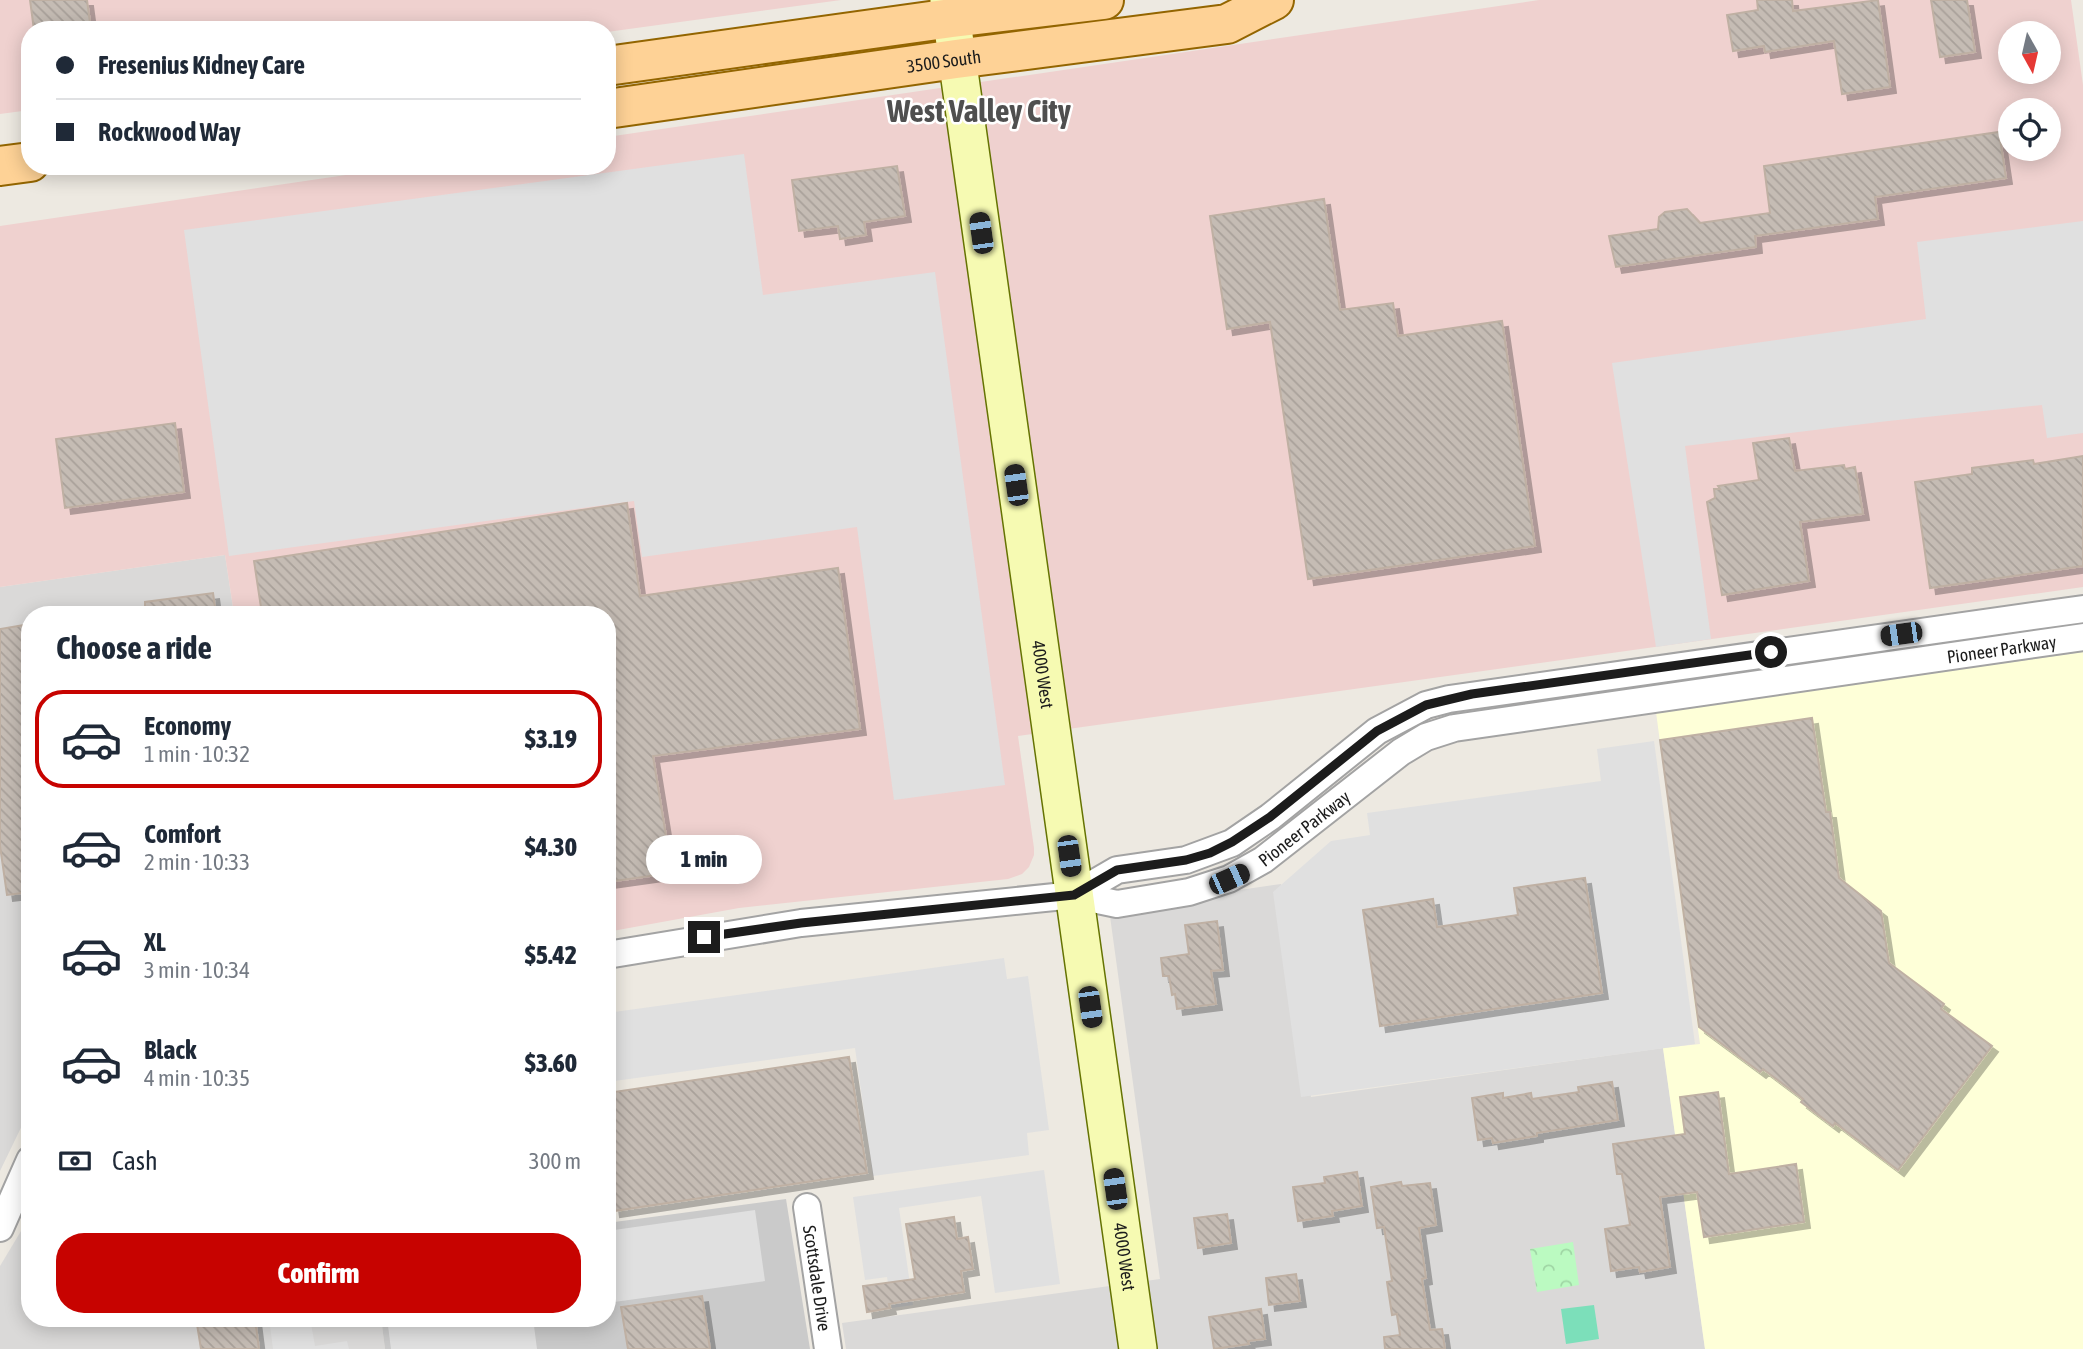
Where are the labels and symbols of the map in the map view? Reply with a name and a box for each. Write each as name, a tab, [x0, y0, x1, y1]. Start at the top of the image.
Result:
north arrow	[1998, 21, 2062, 84]
street label: 3500 South	[905, 45, 982, 76]
district label: West Valley City	[886, 92, 1072, 129]
car	[968, 211, 995, 255]
car	[1003, 463, 1030, 507]
car	[1879, 621, 1924, 647]
street label: Pioneer Parkway	[1945, 630, 2058, 667]
route start	[1755, 636, 1787, 668]
street label: 4000 West	[1028, 639, 1059, 710]
street label: Pioneer Parkway	[1254, 786, 1354, 870]
car	[1056, 834, 1083, 878]
callout: 1 min	[646, 836, 762, 884]
car	[1206, 861, 1253, 897]
route end	[688, 921, 720, 953]
car	[1077, 985, 1104, 1029]
car	[1102, 1167, 1129, 1211]
street label: 4000 West	[1110, 1221, 1140, 1292]
street label: Scottsdale Drive	[799, 1224, 836, 1332]

